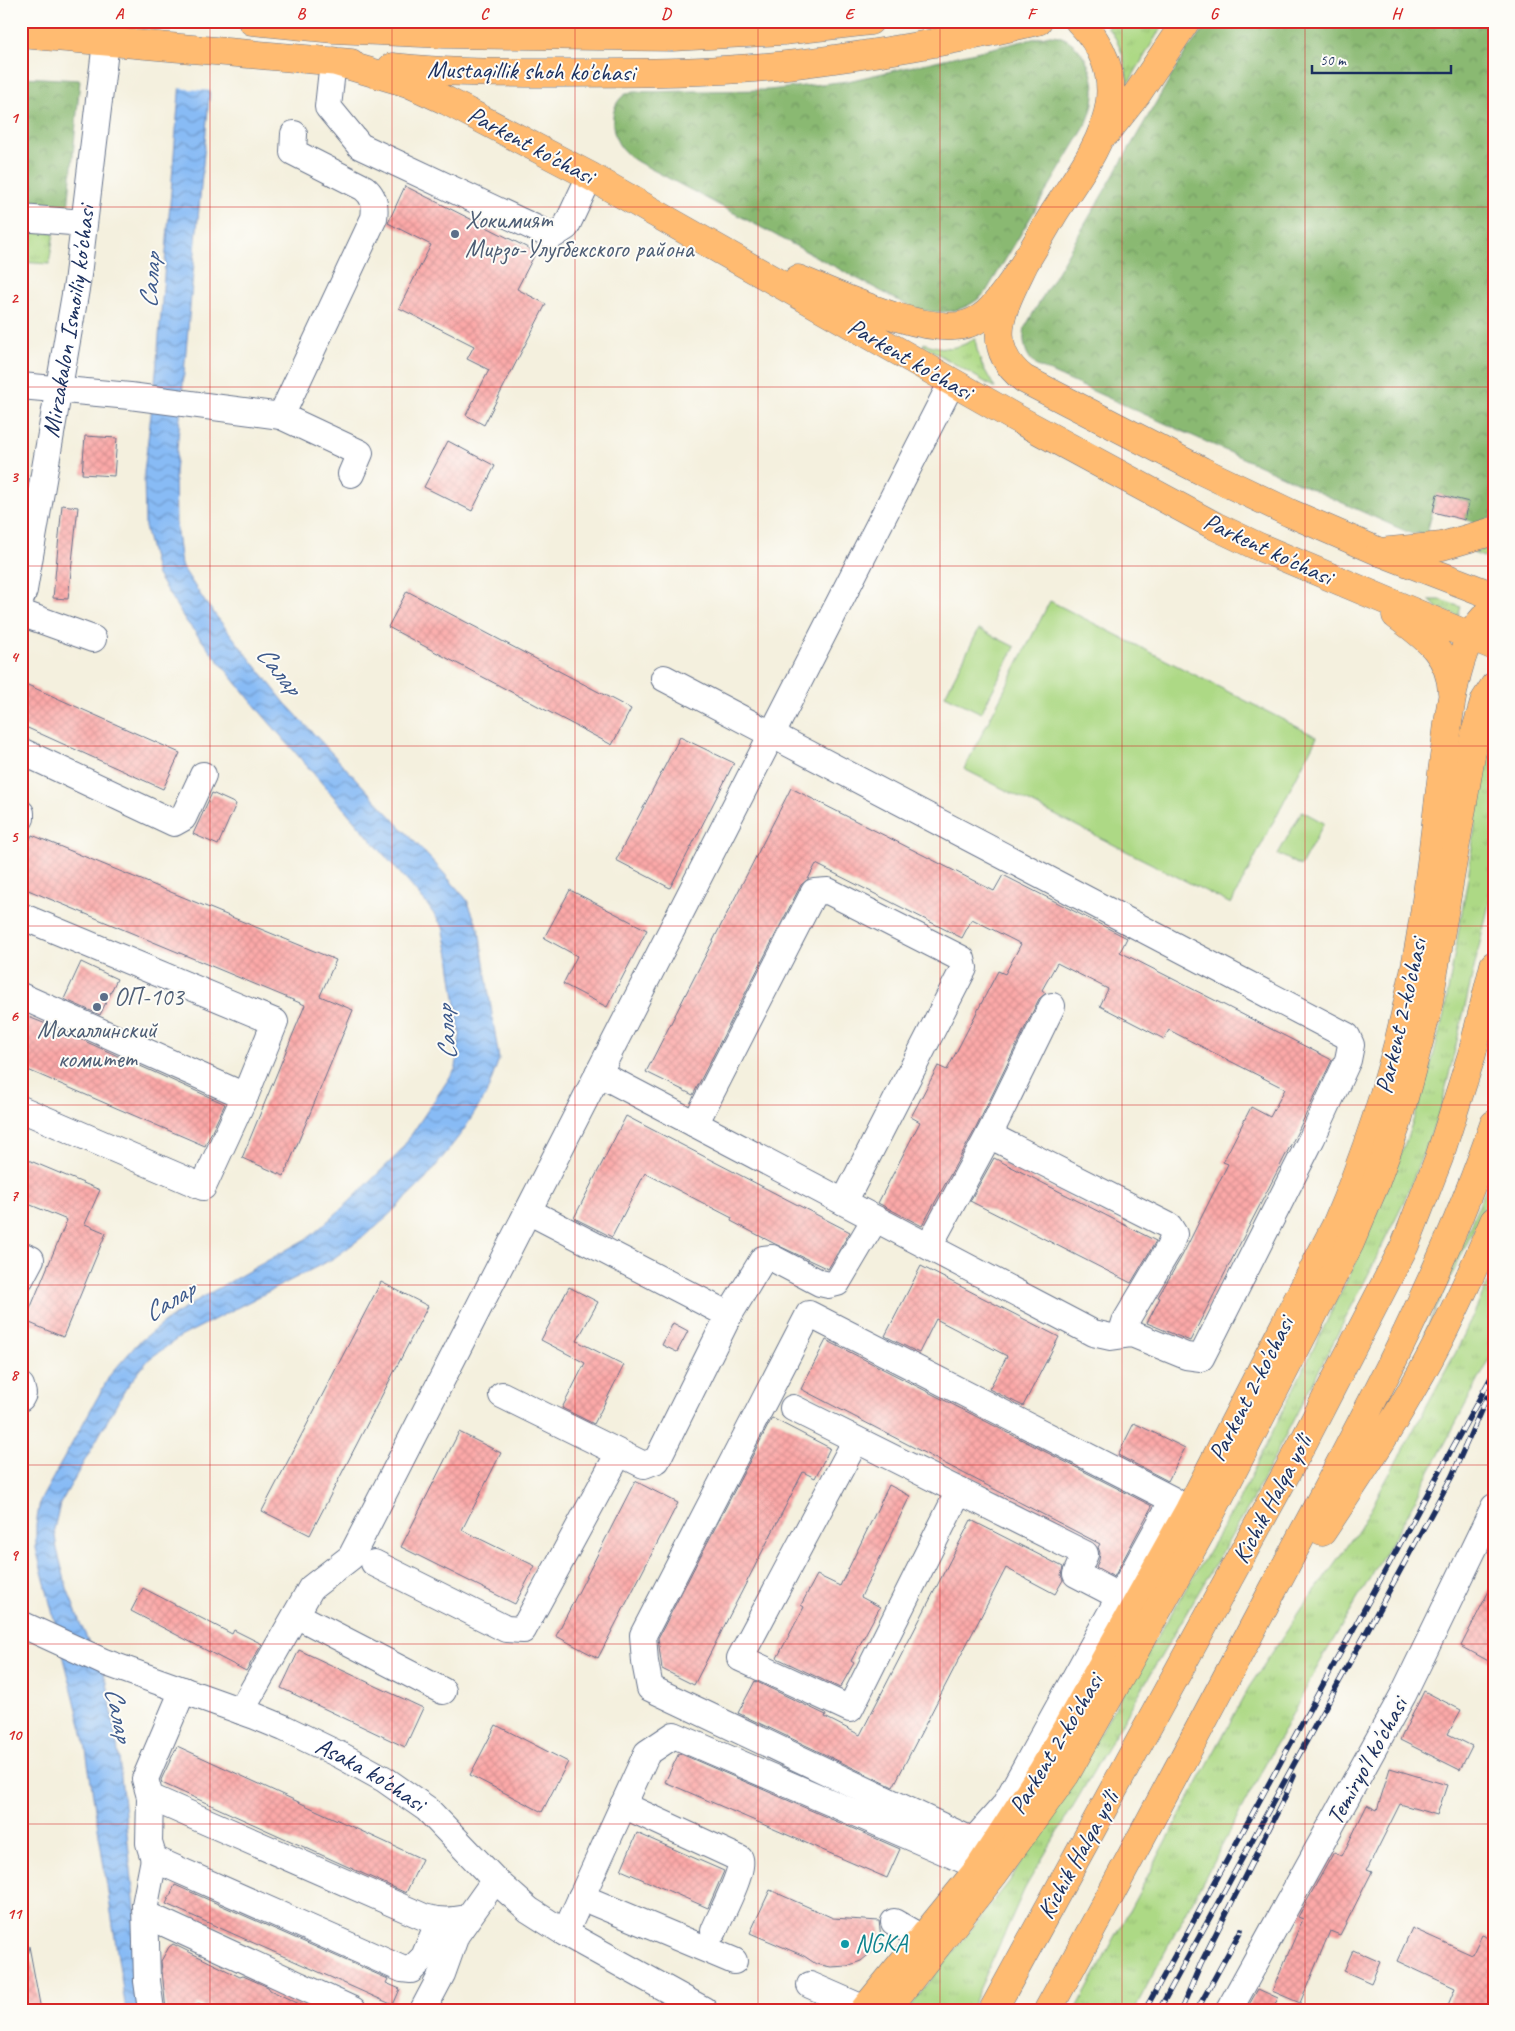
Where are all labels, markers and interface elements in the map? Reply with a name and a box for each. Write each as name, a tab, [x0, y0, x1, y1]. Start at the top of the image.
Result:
text: A	[115, 4, 125, 24]
text: B	[297, 4, 307, 24]
text: C	[480, 4, 490, 24]
text: D	[661, 4, 672, 24]
text: E	[845, 4, 856, 24]
text: F	[1027, 4, 1038, 24]
text: G	[1210, 4, 1220, 24]
text: H	[1391, 4, 1403, 24]
scale bar	[1312, 42, 1451, 74]
text: 50 m	[1320, 51, 1347, 70]
street label: Mustaqillik shoh ko'chasi	[427, 53, 638, 89]
street label: Parkent ko'chasi	[462, 98, 603, 193]
text: 1	[10, 108, 19, 128]
street label: Mirzakalon Ismoiliy ko'chasi	[35, 200, 103, 440]
place label: Хокимият Мирзо-Улугбекского района	[465, 204, 696, 265]
marker: Хокимият Мирзо-Улугбекского района	[449, 228, 461, 240]
water label: Салар	[131, 248, 169, 309]
text: 2	[10, 288, 19, 308]
street label: Parkent ko'chasi	[842, 310, 981, 409]
text: 3	[10, 467, 19, 487]
street label: Parkent ko'chasi	[1198, 505, 1341, 594]
water label: Салар	[249, 639, 311, 705]
text: 4	[10, 647, 19, 667]
text: 5	[11, 827, 20, 847]
street label: Parkent 2-ko'chasi	[1368, 932, 1435, 1097]
place label: ОП-103	[114, 981, 185, 1013]
marker: ОП-103	[98, 991, 110, 1003]
marker: Махаллинский комитет	[91, 1001, 103, 1013]
water label: Салар	[427, 1001, 464, 1061]
text: 6	[10, 1006, 19, 1026]
place label: Махаллинский комитет	[37, 1014, 158, 1075]
text: 7	[10, 1186, 19, 1206]
water label: Салар	[137, 1271, 204, 1329]
street label: Parkent 2-ko'chasi	[1201, 1308, 1303, 1467]
text: 8	[10, 1365, 19, 1385]
street label: Kichik Halqa yo'li	[1225, 1426, 1321, 1569]
text: 9	[10, 1545, 19, 1565]
street label: Parkent 2-ko'chasi	[1002, 1665, 1112, 1820]
water label: Салар	[97, 1684, 142, 1748]
street label: Temiryo'l ko'chasi	[1319, 1689, 1417, 1830]
text: 10	[7, 1725, 23, 1745]
street label: Asaka ko'chasi	[310, 1730, 434, 1821]
street label: Kichik Halqa yo'li	[1030, 1782, 1128, 1925]
text: 11	[7, 1904, 23, 1924]
place label: NGKA	[855, 1928, 909, 1960]
marker: NGKA	[839, 1938, 851, 1950]

